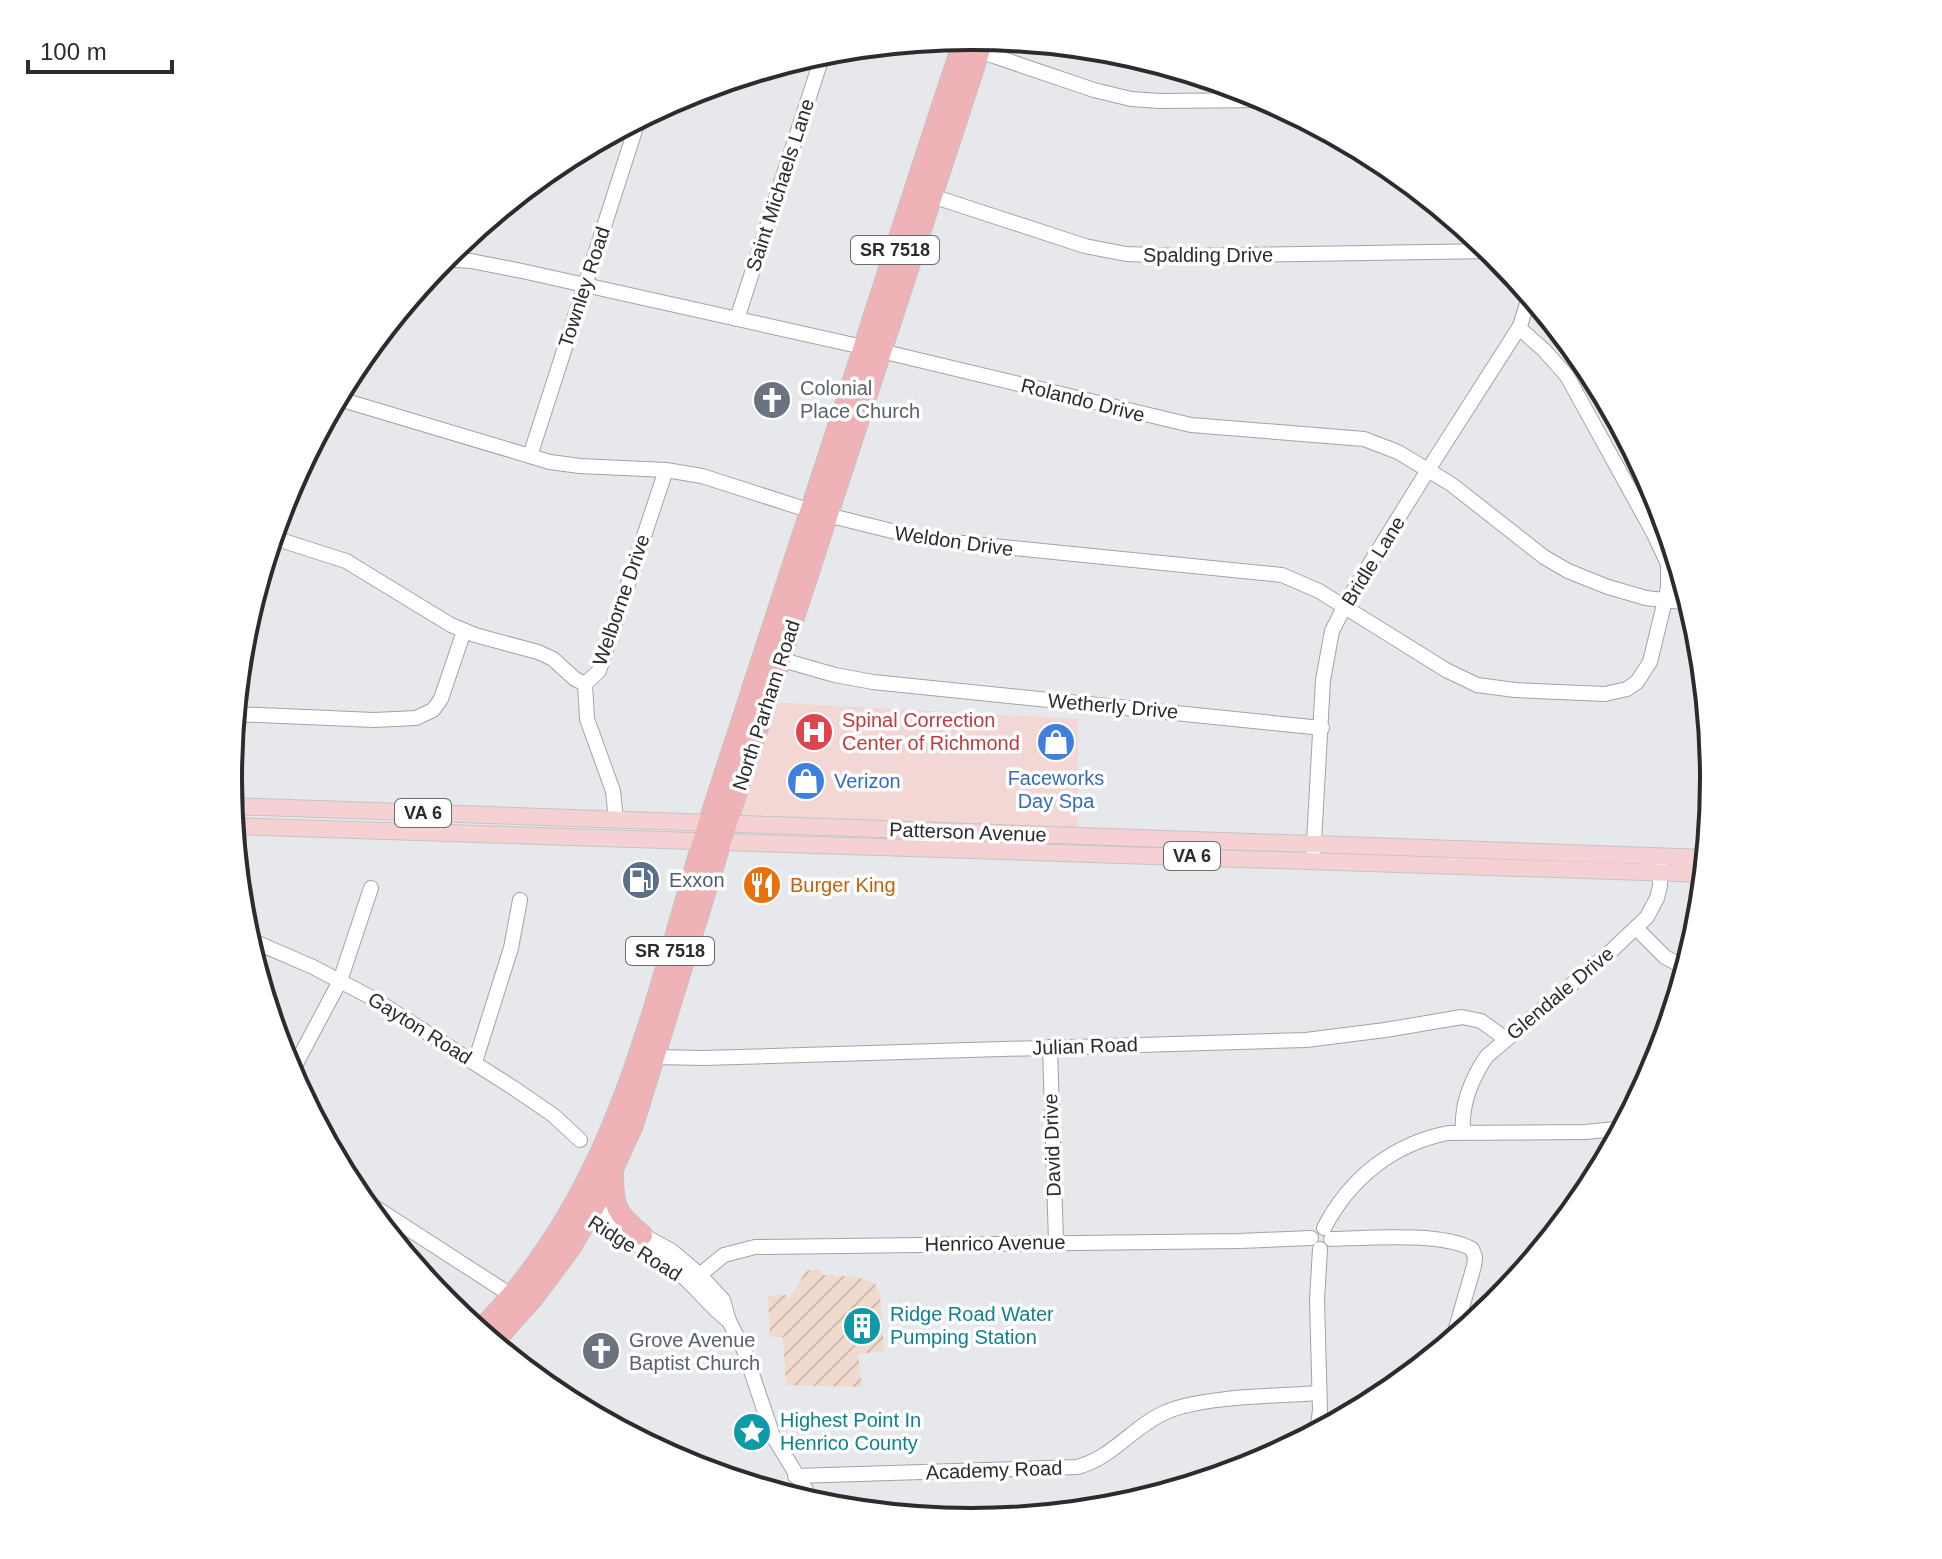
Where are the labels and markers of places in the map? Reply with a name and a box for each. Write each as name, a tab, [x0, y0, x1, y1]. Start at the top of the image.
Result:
place label: Colonial Place Church	[800, 377, 920, 422]
church icon: Colonial Place Church	[751, 379, 793, 421]
place label: Spinal Correction Center of Richmond	[842, 709, 1020, 754]
hospital icon: Spinal Correction Center of Richmond	[793, 711, 835, 753]
shop icon: Faceworks Day Spa	[1035, 721, 1077, 763]
shop icon: Verizon	[785, 760, 827, 802]
place label: Faceworks Day Spa	[1008, 767, 1104, 812]
place label: Verizon	[834, 770, 901, 792]
fuel station icon: Exxon	[620, 859, 662, 901]
restaurant icon: Burger King	[741, 864, 783, 906]
place label: Exxon	[669, 869, 725, 891]
place label: Burger King	[790, 874, 896, 896]
place label: Ridge Road Water Pumping Station	[890, 1303, 1054, 1348]
building icon: Ridge Road Water Pumping Station	[841, 1305, 883, 1347]
place label: Grove Avenue Baptist Church	[629, 1329, 760, 1374]
church icon: Grove Avenue Baptist Church	[580, 1330, 622, 1372]
place label: Highest Point In Henrico County	[780, 1409, 921, 1454]
place icon: Highest Point In Henrico County	[731, 1411, 773, 1453]

